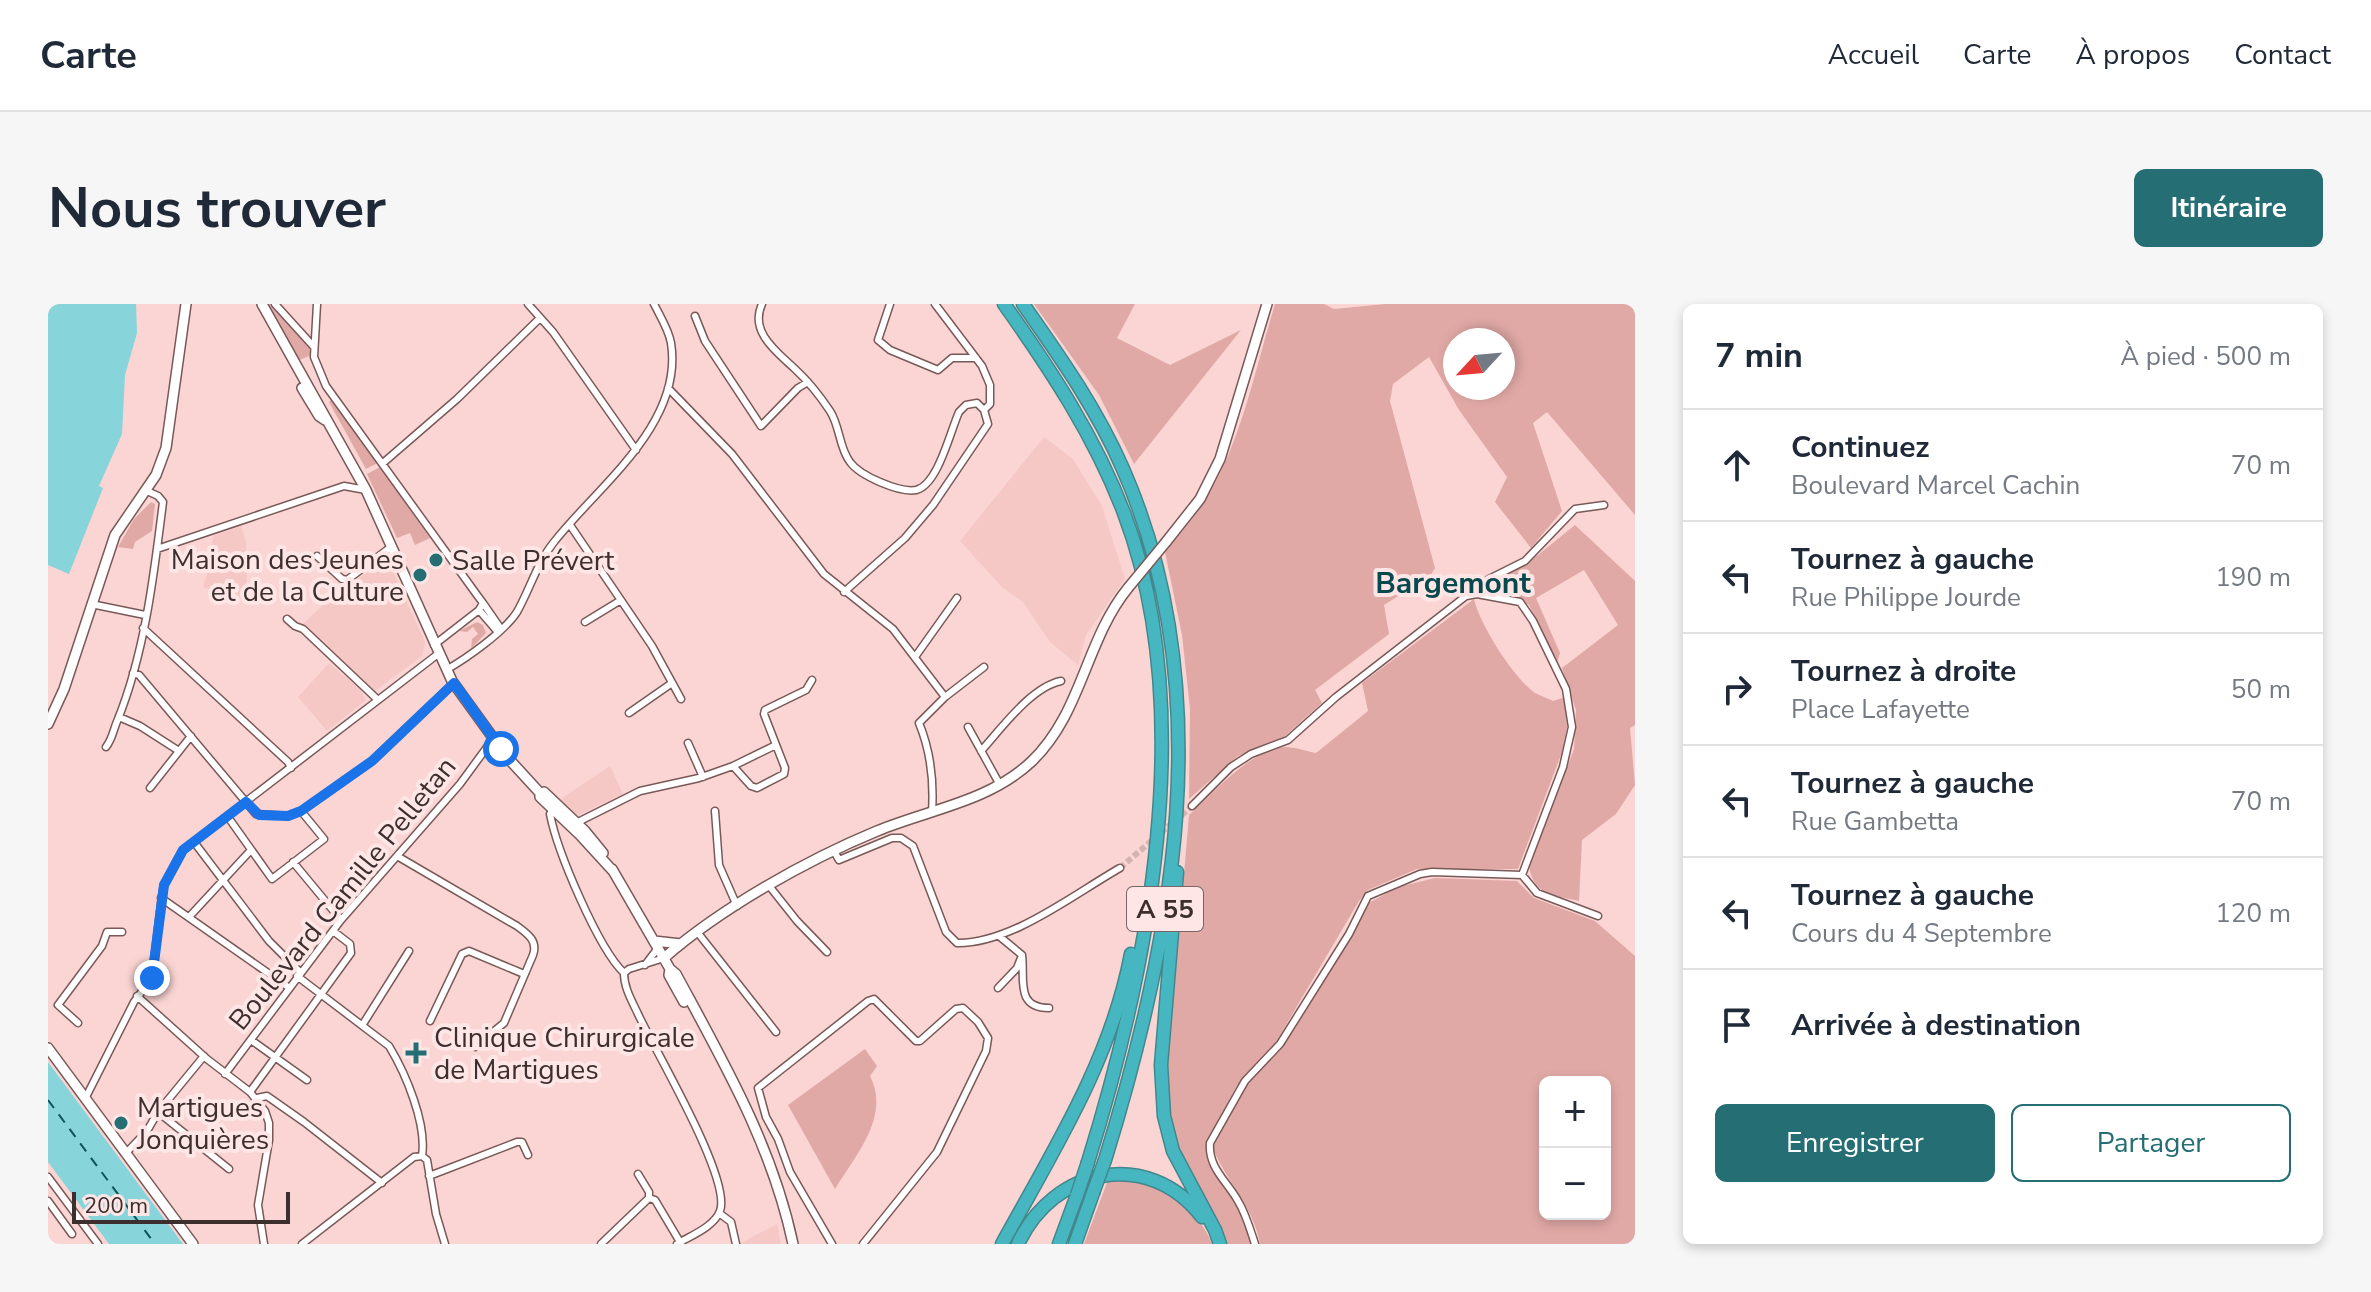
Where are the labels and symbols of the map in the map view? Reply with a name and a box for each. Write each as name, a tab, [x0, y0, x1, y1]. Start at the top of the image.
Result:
north arrow	[1443, 328, 1515, 400]
place label: Maison des Jeunes et de la Culture	[171, 541, 404, 611]
place label: Salle Prévert	[452, 542, 614, 580]
marker: Salle Prévert	[427, 551, 445, 569]
district label: Bargemont	[1375, 563, 1531, 604]
marker: Maison des Jeunes et de la Culture	[411, 566, 429, 584]
route start	[483, 731, 519, 767]
street label: Boulevard Camille Pelletan	[221, 749, 465, 1038]
road number: A 55	[1127, 887, 1203, 931]
route end	[134, 960, 170, 996]
place label: Clinique Chirurgicale de Martigues	[434, 1019, 695, 1089]
marker: Clinique Chirurgicale de Martigues	[405, 1042, 427, 1064]
place label: Martigues Jonquières	[136, 1089, 269, 1159]
marker: Martigues Jonquières	[112, 1114, 130, 1132]
scale bar	[72, 1188, 290, 1224]

